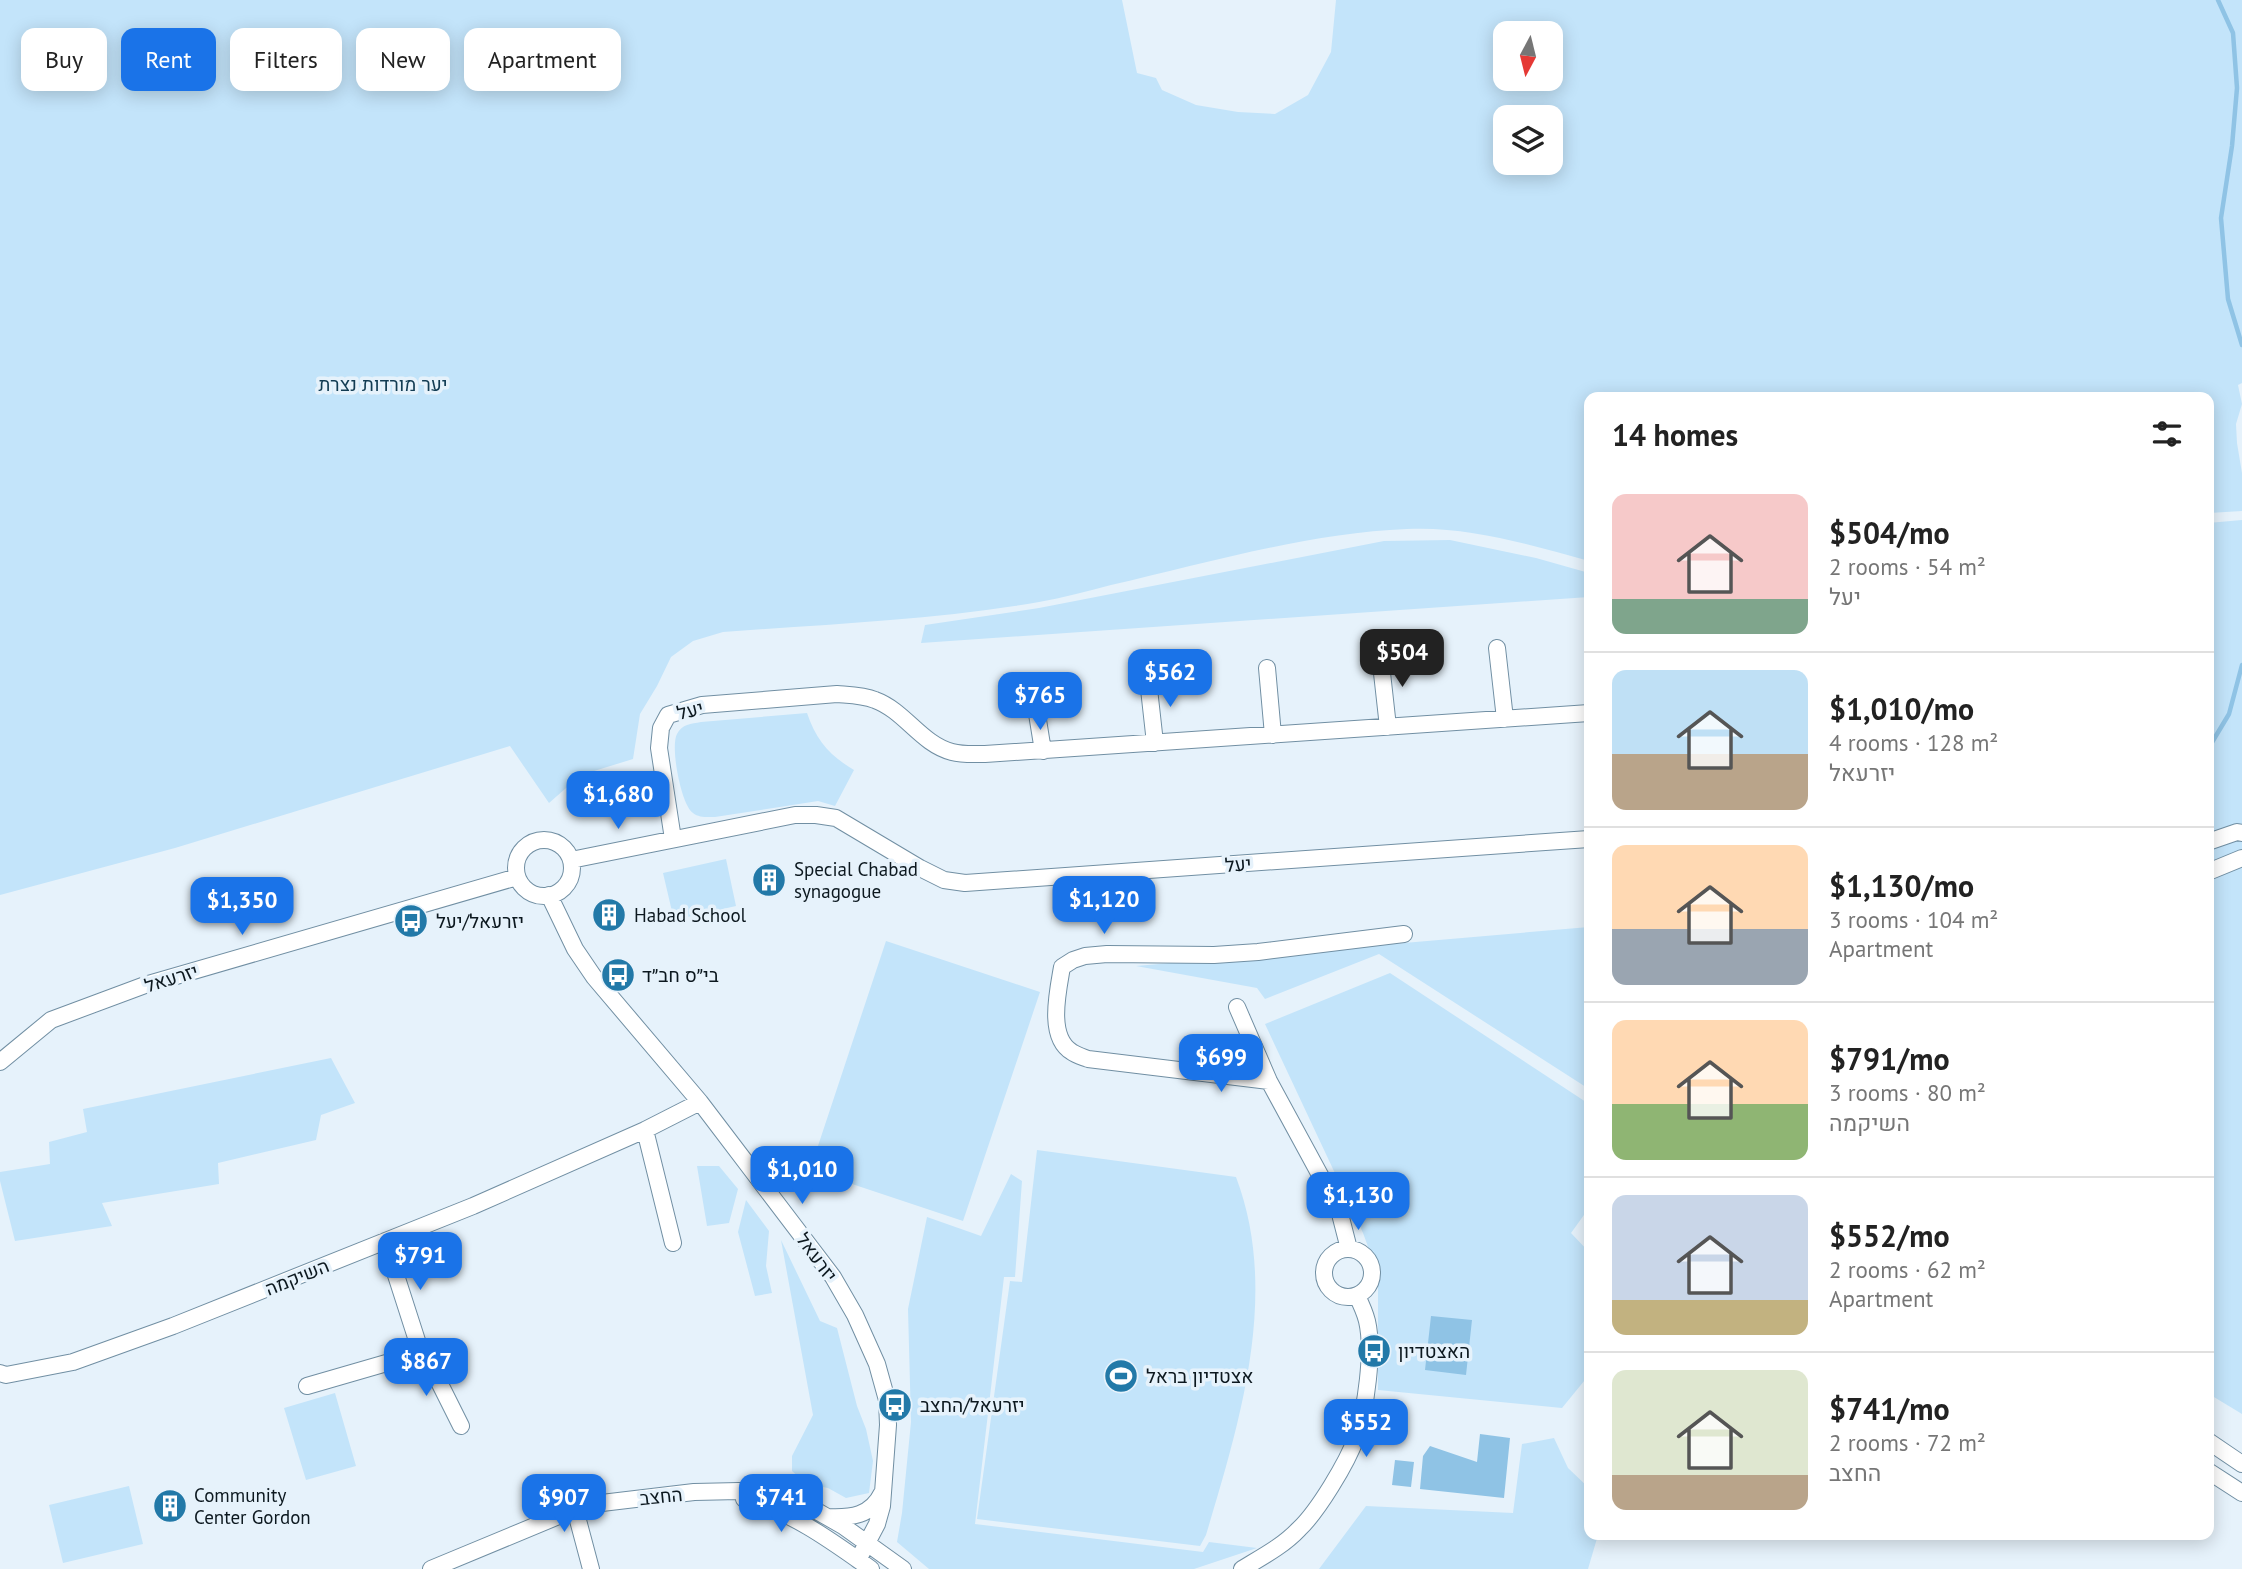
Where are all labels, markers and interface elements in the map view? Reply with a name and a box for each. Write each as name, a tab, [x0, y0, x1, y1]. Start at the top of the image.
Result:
north arrow	[1493, 21, 1563, 91]
map controls	[1493, 21, 1563, 175]
chip: Buy	[21, 28, 107, 91]
chip: Rent	[121, 28, 216, 91]
chip: Filters	[230, 28, 342, 91]
chip: New	[356, 28, 450, 91]
chip: Apartment	[464, 28, 621, 91]
button: layers	[1493, 105, 1563, 175]
park label: יער מורדות נצרת	[319, 372, 448, 396]
text: 14 homes	[1612, 415, 1738, 454]
icon: filters	[2148, 415, 2186, 453]
text: $504/mo	[1829, 513, 1950, 552]
icon: home	[1668, 522, 1752, 606]
text: 2 rooms · 54 m²	[1829, 552, 1986, 581]
text: יעל	[1829, 582, 1861, 611]
pin: $504	[1361, 630, 1443, 689]
text: $504	[1376, 637, 1428, 666]
pin: $562	[1129, 650, 1211, 709]
text: $562	[1144, 657, 1196, 686]
pin: $765	[999, 672, 1081, 732]
text: $765	[1014, 680, 1066, 709]
text: $1,010/mo	[1829, 689, 1974, 728]
street label: יעל	[674, 695, 706, 725]
icon: home	[1668, 698, 1752, 782]
text: 4 rooms · 128 m²	[1829, 728, 1998, 757]
text: יזרעאל	[1829, 758, 1895, 787]
pin: $1,680	[561, 772, 675, 831]
text: $1,680	[582, 779, 654, 808]
street label: יעל	[1224, 851, 1252, 877]
place label: Special Chabad synagogue	[794, 857, 918, 903]
building icon: Special Chabad synagogue	[750, 861, 788, 899]
text: $1,130/mo	[1829, 866, 1974, 905]
icon: home	[1668, 873, 1752, 957]
pin: $1,120	[1047, 876, 1161, 936]
pin: $1,350	[185, 878, 299, 937]
text: $1,120	[1068, 884, 1140, 913]
text: $1,350	[206, 885, 278, 914]
building icon: Habad School	[590, 896, 628, 934]
bus stop icon: יזרעאל/יעל	[392, 902, 430, 940]
place label: Habad School	[634, 903, 747, 927]
text: 3 rooms · 104 m²	[1829, 905, 1998, 934]
place label: יזרעאל/יעל	[436, 909, 524, 933]
text: Apartment	[1829, 934, 1933, 963]
bus stop icon: בי״ס חב״ד	[599, 956, 637, 994]
street label: יזרעאל	[141, 959, 201, 997]
place label: בי״ס חב״ד	[642, 963, 719, 987]
pin: $699	[1180, 1034, 1262, 1094]
text: $791/mo	[1829, 1039, 1950, 1078]
text: $699	[1195, 1042, 1247, 1071]
icon: home	[1668, 1048, 1752, 1132]
text: 3 rooms · 80 m²	[1829, 1078, 1986, 1107]
text: השיקמה	[1829, 1108, 1910, 1137]
pin: $1,010	[745, 1146, 859, 1206]
text: $1,010	[766, 1154, 838, 1183]
pin: $1,130	[1301, 1172, 1415, 1232]
text: $1,130	[1322, 1180, 1394, 1209]
text: $552/mo	[1829, 1216, 1950, 1255]
icon: home	[1668, 1223, 1752, 1307]
street label: יזרעאל	[791, 1228, 843, 1286]
pin: $791	[379, 1232, 461, 1292]
text: $791	[394, 1240, 446, 1269]
street label: השיקמה	[261, 1253, 333, 1301]
text: 2 rooms · 62 m²	[1829, 1255, 1986, 1284]
text: Apartment	[1829, 1284, 1933, 1313]
bus stop icon: האצטדיון	[1355, 1332, 1393, 1370]
pin: $867	[385, 1338, 467, 1398]
place label: האצטדיון	[1398, 1339, 1470, 1363]
text: $867	[400, 1346, 452, 1375]
sports icon: אצטדיון בראל	[1102, 1357, 1140, 1395]
place label: אצטדיון בראל	[1146, 1364, 1253, 1388]
bus stop icon: יזרעאל/החצב	[876, 1386, 914, 1424]
text: $741/mo	[1829, 1389, 1950, 1428]
place label: יזרעאל/החצב	[920, 1393, 1025, 1417]
icon: home	[1668, 1398, 1752, 1482]
pin: $552	[1325, 1400, 1407, 1459]
text: $552	[1340, 1407, 1392, 1436]
text: 2 rooms · 72 m²	[1829, 1428, 1986, 1457]
text: החצב	[1829, 1458, 1881, 1487]
pin: $907	[523, 1474, 605, 1534]
pin: $741	[740, 1474, 822, 1534]
text: $907	[538, 1482, 590, 1511]
street label: החצב	[638, 1482, 684, 1510]
text: $741	[755, 1482, 807, 1511]
place label: Community Center Gordon	[194, 1483, 311, 1529]
building icon: Community Center Gordon	[151, 1487, 189, 1525]

